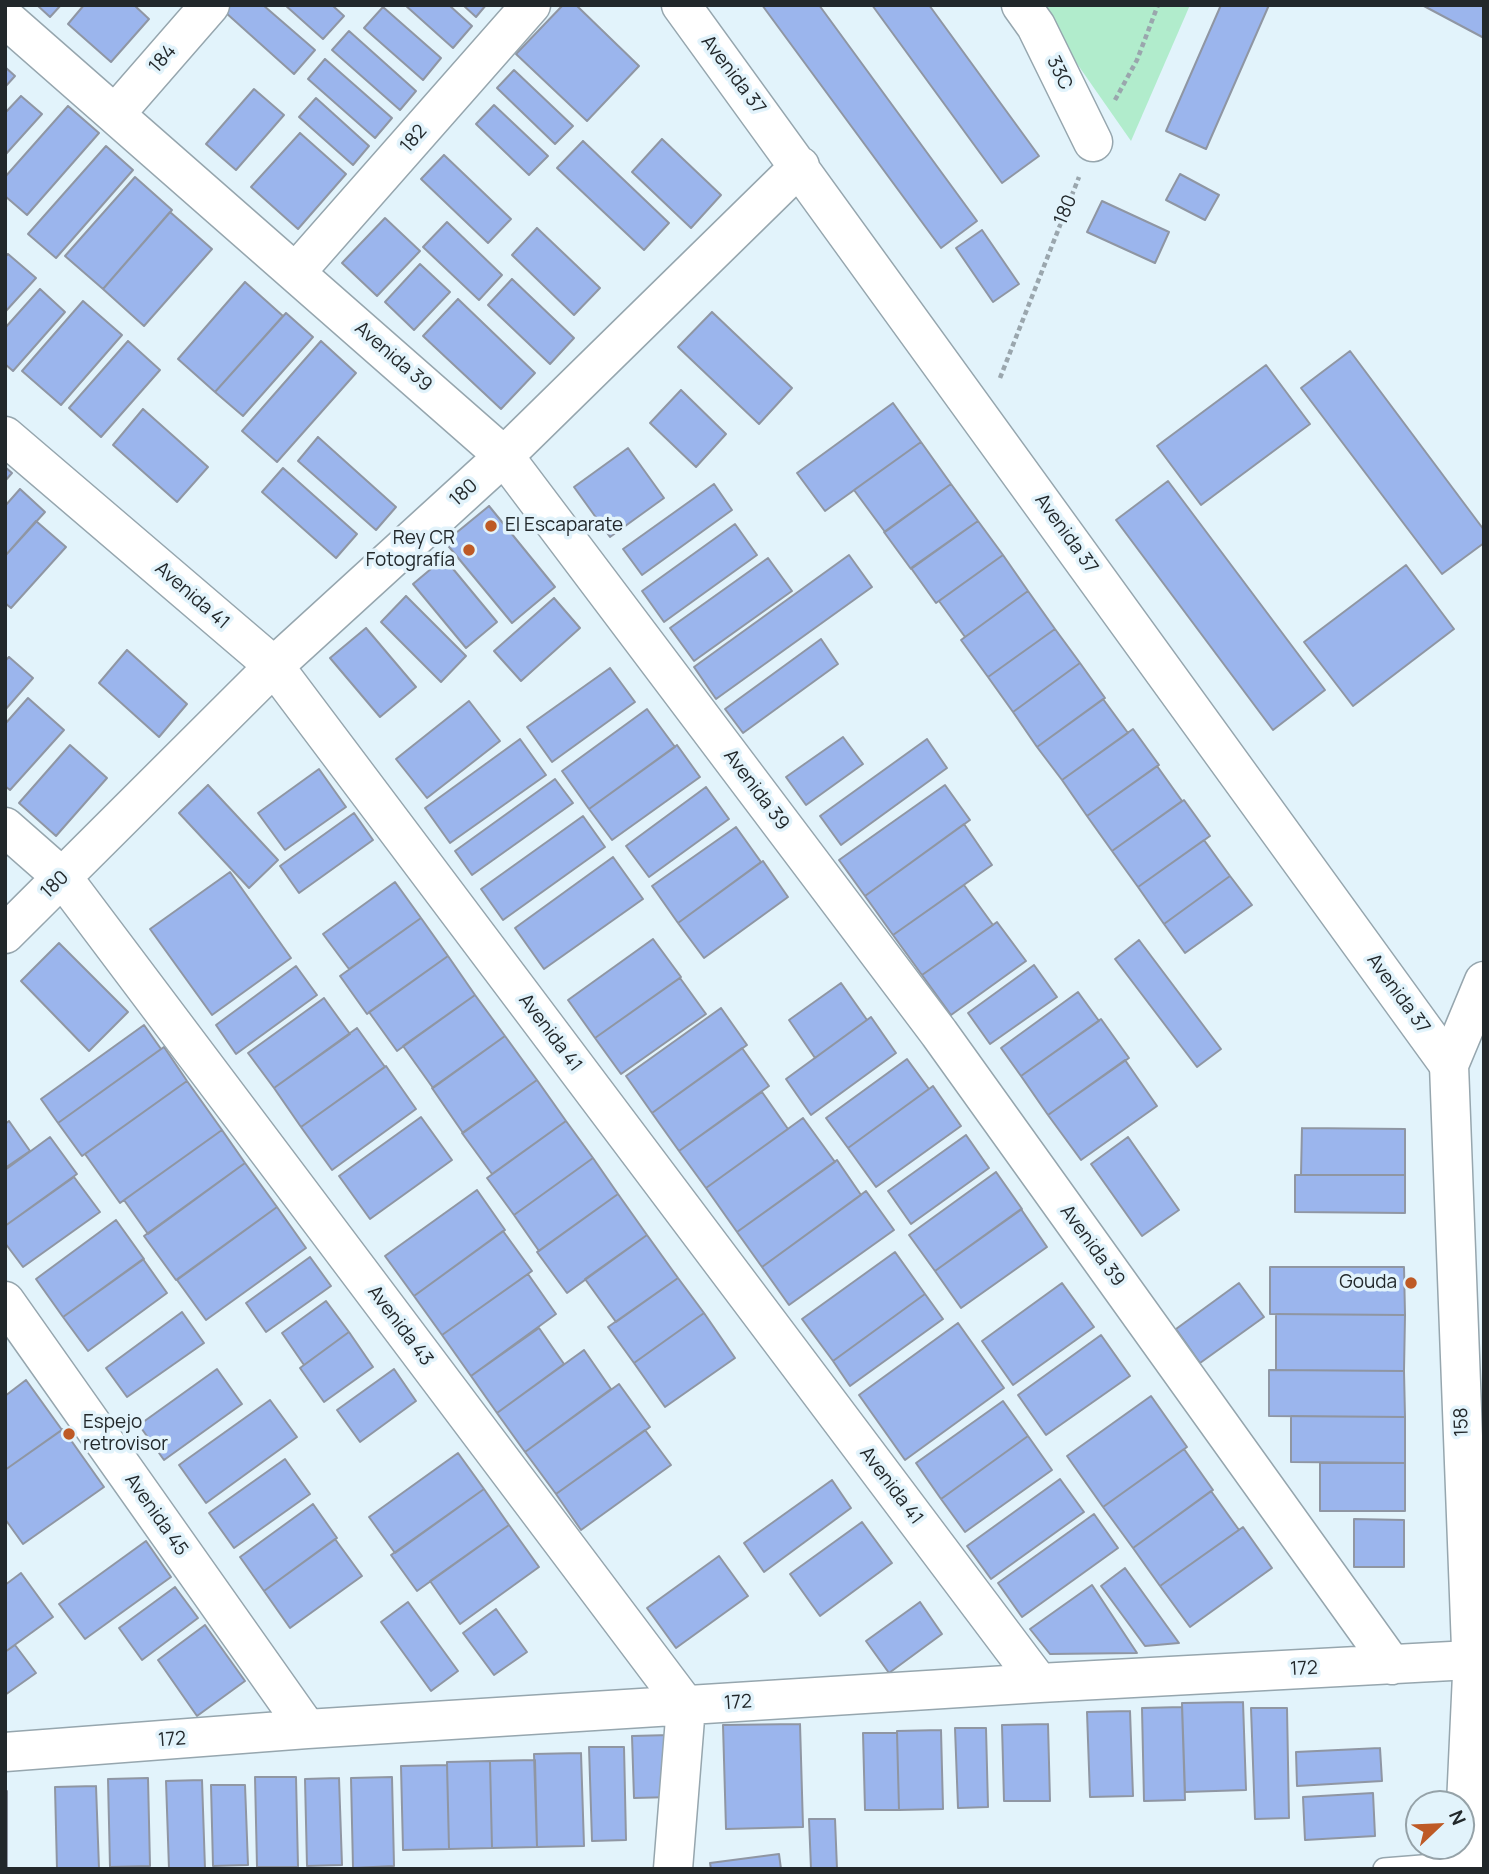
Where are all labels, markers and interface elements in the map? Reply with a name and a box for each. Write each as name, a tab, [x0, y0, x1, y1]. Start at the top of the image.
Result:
street label: Avenida 37	[696, 31, 770, 119]
street label: 184	[145, 40, 181, 78]
street label: 33C	[1041, 52, 1077, 94]
street label: 182	[396, 120, 432, 158]
street label: 180	[1050, 192, 1082, 228]
street label: Avenida 39	[350, 317, 436, 397]
street label: 180	[445, 474, 483, 512]
street label: Avenida 37	[1030, 490, 1102, 578]
place label: El Escaparate	[505, 515, 623, 537]
marker: El Escaparate	[483, 518, 499, 534]
place label: Rey CR Fotografía	[366, 528, 455, 572]
marker: Rey CR Fotografía	[461, 542, 477, 558]
street label: Avenida 41	[150, 557, 234, 635]
street label: Avenida 39	[718, 745, 794, 835]
street label: 180	[36, 866, 74, 904]
street label: Avenida 37	[1362, 950, 1434, 1038]
street label: Avenida 41	[513, 990, 587, 1076]
street label: Avenida 39	[1055, 1201, 1129, 1291]
place label: Gouda	[1339, 1272, 1397, 1294]
marker: Gouda	[1403, 1275, 1419, 1291]
street label: Avenida 43	[362, 1281, 438, 1371]
street label: 158	[1450, 1407, 1474, 1437]
place label: Espejo retrovisor	[83, 1412, 168, 1456]
marker: Espejo retrovisor	[61, 1426, 77, 1442]
street label: Avenida 41	[854, 1443, 928, 1529]
street label: Avenida 45	[119, 1470, 193, 1560]
street label: 172	[1290, 1657, 1318, 1681]
street label: 172	[723, 1691, 753, 1715]
street label: 172	[157, 1728, 187, 1752]
north arrow	[1405, 1790, 1475, 1860]
text: N	[1443, 1806, 1472, 1829]

